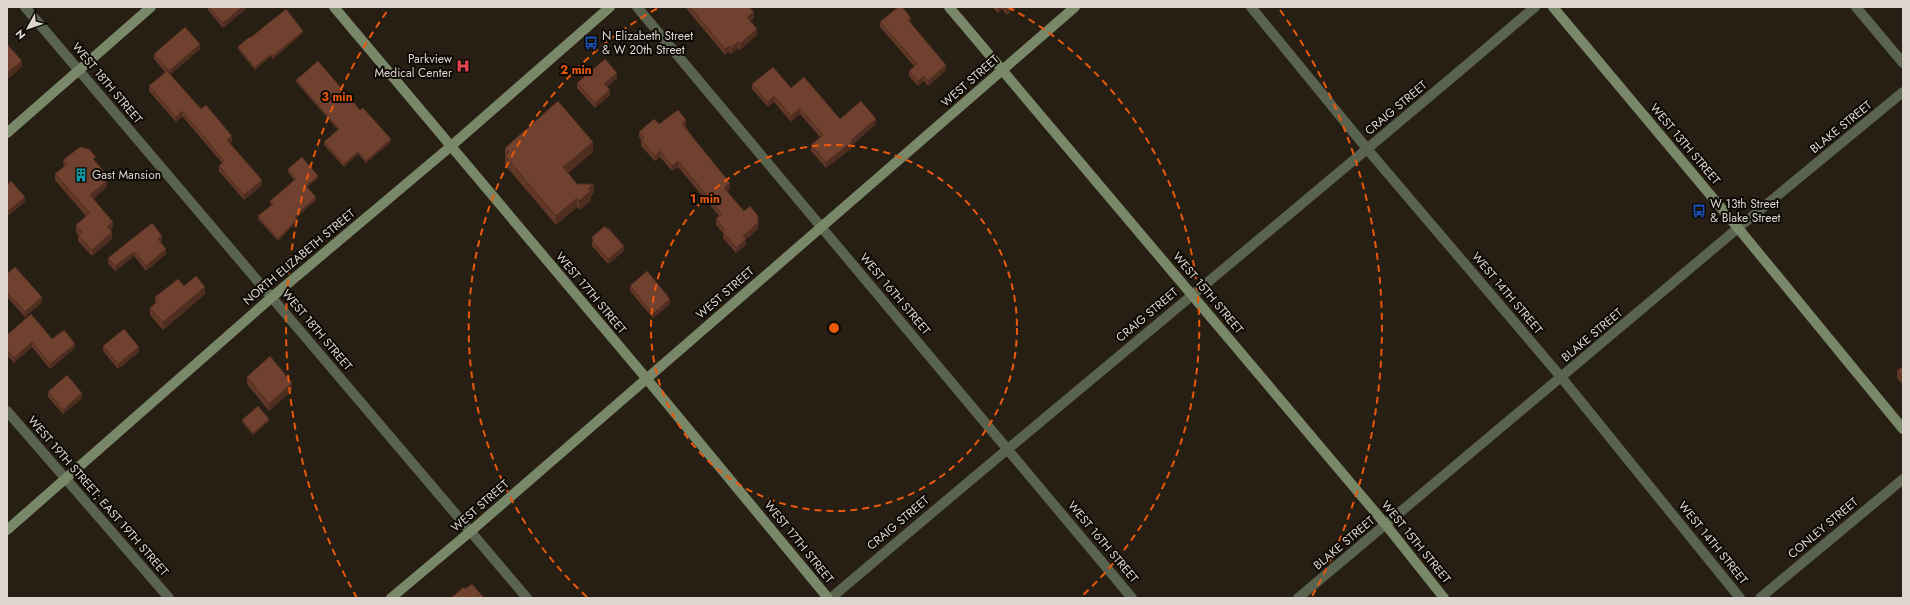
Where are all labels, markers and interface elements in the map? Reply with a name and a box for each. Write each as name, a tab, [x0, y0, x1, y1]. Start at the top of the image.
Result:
north arrow	[8, 8, 48, 48]
text: N	[11, 26, 29, 43]
place label: N Elizabeth Street & W 20th Street	[602, 27, 693, 59]
bus stop icon: N Elizabeth Street & W 20th Street	[583, 35, 599, 51]
street label: WEST 18TH STREET	[68, 38, 147, 128]
place label: Parkview Medical Center	[374, 50, 453, 82]
street label: WEST STREET	[937, 50, 1003, 111]
hospital icon: Parkview Medical Center	[455, 58, 471, 74]
text: 2 min	[560, 61, 592, 79]
street label: CRAIG STREET	[1361, 76, 1431, 139]
text: 3 min	[321, 88, 353, 106]
street label: BLAKE STREET	[1806, 96, 1876, 158]
street label: WEST 13TH STREET	[1646, 99, 1725, 189]
place label: Gast Mansion	[92, 166, 161, 184]
building icon: Gast Mansion	[73, 167, 89, 183]
text: 1 min	[690, 190, 720, 208]
place label: W 13th Street & Blake Street	[1710, 195, 1781, 227]
bus stop icon: W 13th Street & Blake Street	[1691, 203, 1707, 219]
street label: NORTH ELIZABETH STREET	[239, 204, 359, 309]
street label: WEST 17TH STREET	[551, 248, 631, 338]
street label: WEST 15TH STREET	[1168, 248, 1248, 338]
street label: WEST 14TH STREET	[1467, 248, 1547, 338]
street label: WEST 16TH STREET	[855, 249, 935, 339]
street label: WEST STREET	[692, 262, 758, 323]
street label: CRAIG STREET	[1112, 283, 1182, 346]
street label: WEST 18TH STREET	[278, 285, 357, 375]
street label: BLAKE STREET	[1557, 304, 1627, 366]
centre of rings	[827, 321, 841, 335]
street label: WEST 19TH STREET; EAST 19TH STREET	[23, 412, 173, 580]
street label: WEST STREET	[447, 475, 513, 536]
street label: CRAIG STREET	[863, 491, 933, 554]
street label: CONLEY STREET	[1784, 493, 1862, 563]
street label: WEST 17TH STREET	[760, 497, 838, 588]
street label: WEST 16TH STREET	[1063, 497, 1143, 587]
street label: WEST 15TH STREET	[1377, 497, 1455, 588]
street label: WEST 14TH STREET	[1674, 498, 1752, 589]
street label: BLAKE STREET	[1309, 512, 1379, 574]

